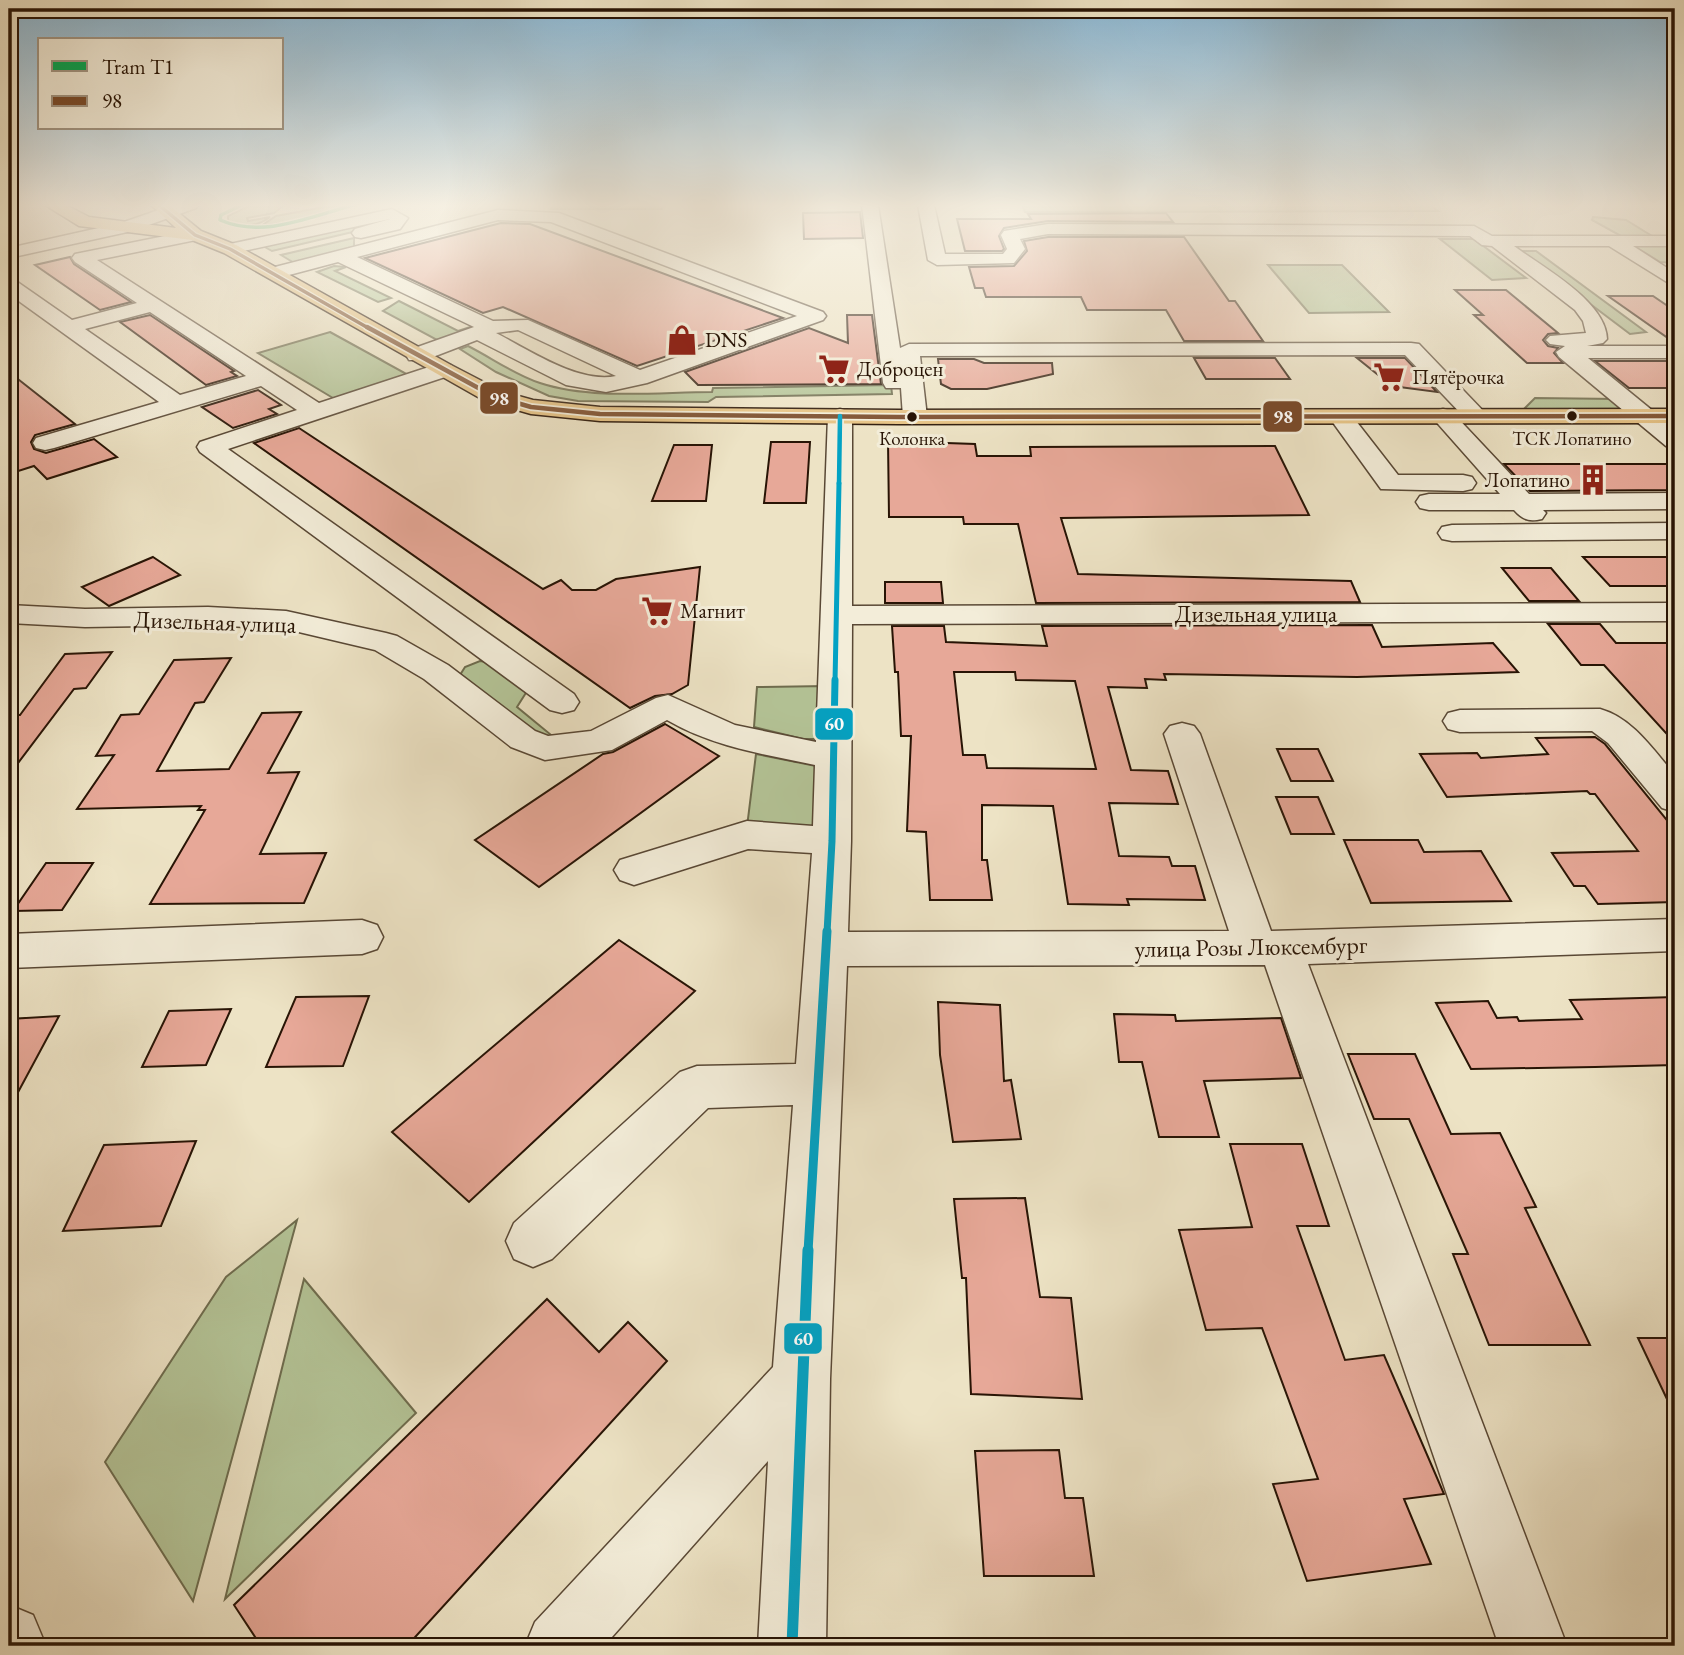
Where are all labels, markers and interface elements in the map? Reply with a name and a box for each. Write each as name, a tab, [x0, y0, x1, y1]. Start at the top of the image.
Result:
legend	[38, 38, 284, 130]
text: Tram T1	[102, 53, 174, 80]
text: 98	[102, 87, 122, 114]
shop icon: DNS	[665, 323, 699, 357]
place label: DNS	[705, 326, 747, 353]
supermarket icon: Доброцен	[817, 352, 851, 386]
place label: Доброцен	[857, 355, 943, 382]
supermarket icon: Пятёрочка	[1372, 360, 1406, 394]
place label: Пятёрочка	[1412, 363, 1505, 390]
line badge: 98	[479, 381, 519, 415]
text: 98	[489, 386, 509, 411]
line badge: 98	[1262, 400, 1303, 433]
text: 98	[1273, 404, 1293, 429]
marker: ТСК Лопатино	[1565, 409, 1579, 423]
marker: Колонка	[905, 410, 919, 424]
place label: Колонка	[879, 426, 945, 451]
place label: ТСК Лопатино	[1512, 426, 1632, 451]
building icon: Лопатино	[1576, 463, 1610, 497]
place label: Лопатино	[1485, 466, 1570, 493]
supermarket icon: Магнит	[640, 594, 674, 628]
place label: Магнит	[680, 597, 745, 624]
street label: Дизельная улица	[1175, 598, 1338, 629]
street label: Дизельная улица	[133, 603, 297, 640]
line badge: 60	[814, 707, 854, 741]
text: 60	[824, 711, 844, 736]
street label: улица Розы Люксембург	[1134, 929, 1368, 964]
line badge: 60	[783, 1322, 823, 1355]
text: 60	[793, 1326, 813, 1351]

